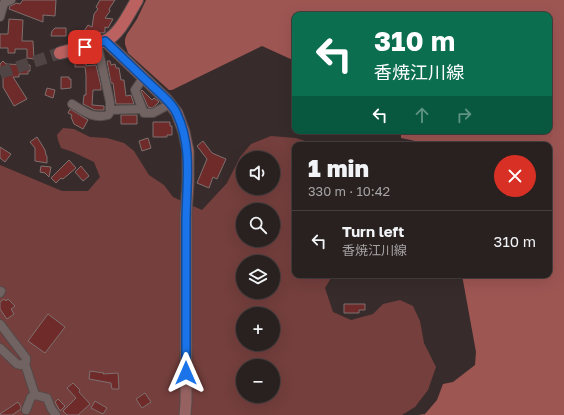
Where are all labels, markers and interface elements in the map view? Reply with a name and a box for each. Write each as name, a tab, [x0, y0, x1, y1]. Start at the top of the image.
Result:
text: 310 m	[374, 24, 455, 57]
icon: left	[308, 28, 360, 80]
pin	[68, 30, 102, 64]
icon: arrive	[74, 36, 96, 58]
text: 香焼江川線	[374, 61, 464, 83]
icon: left	[369, 104, 391, 126]
icon: ahead	[411, 104, 433, 126]
icon: right	[453, 104, 475, 126]
map controls	[236, 151, 280, 403]
button: sound	[236, 151, 280, 195]
text: 1 min	[308, 153, 369, 182]
button: close	[494, 155, 536, 197]
text: 330 m · 10:42	[308, 183, 390, 199]
button: search	[236, 203, 280, 247]
text: Turn left	[342, 222, 404, 240]
icon: left	[308, 230, 330, 252]
text: 310 m	[494, 232, 536, 250]
text: 香焼江川線	[342, 242, 407, 258]
button: layers	[236, 255, 280, 299]
button: +	[236, 307, 280, 351]
position arrow	[165, 352, 207, 394]
button: −	[236, 359, 280, 403]

